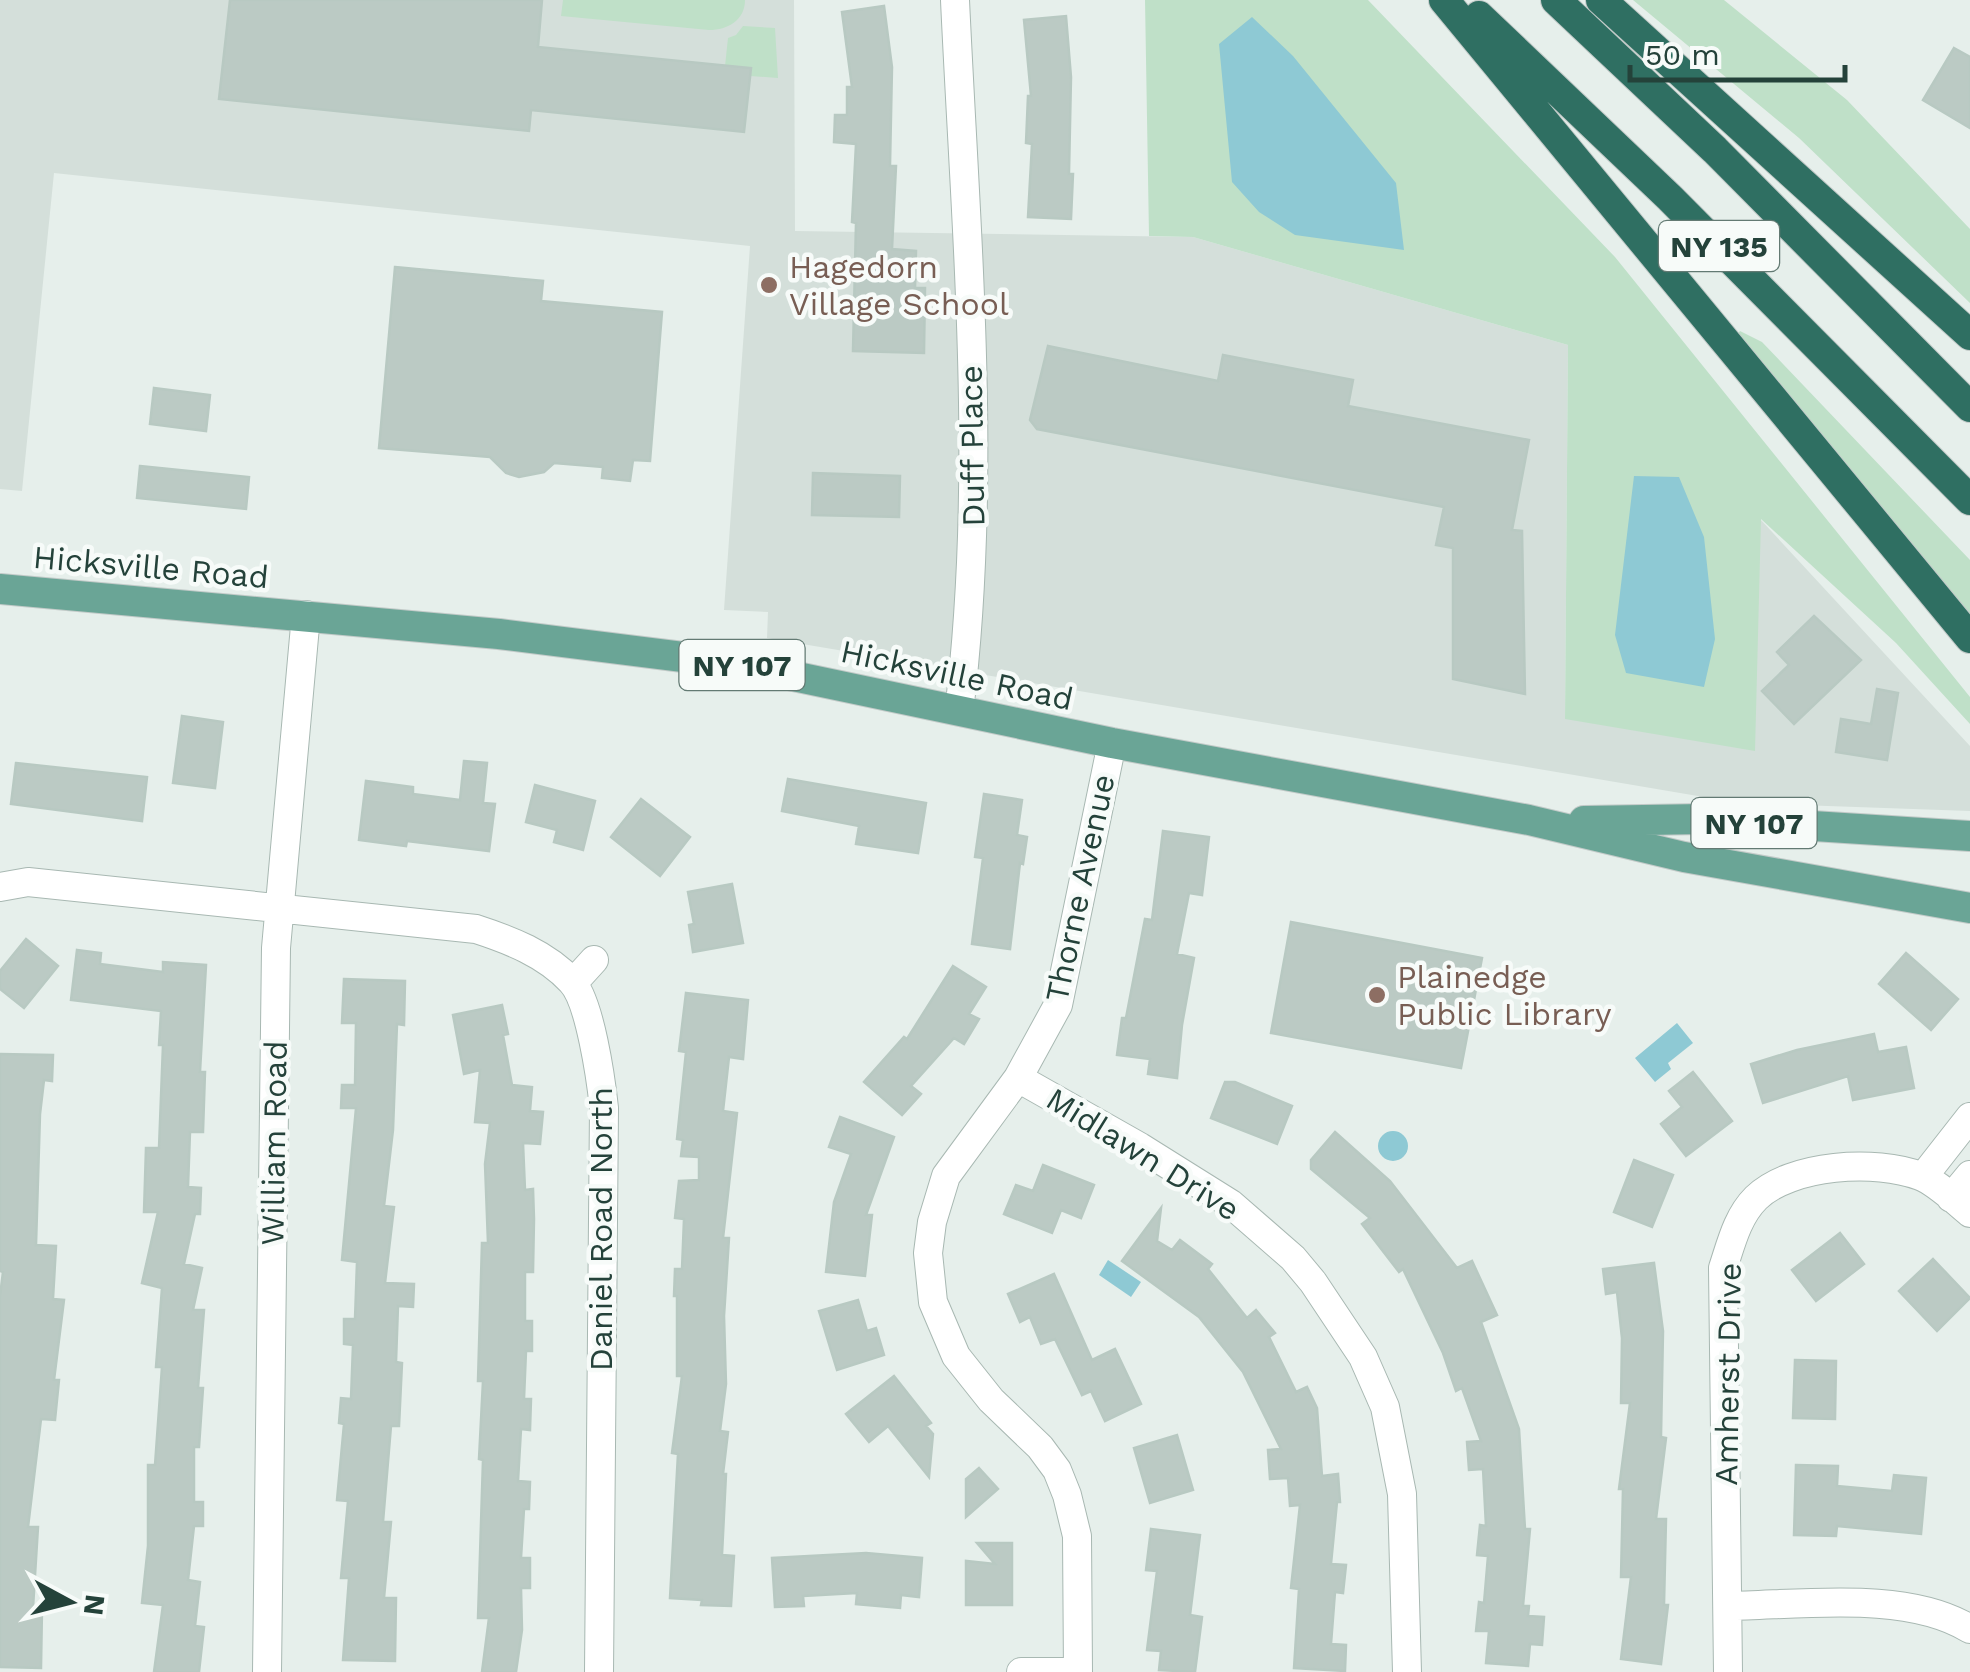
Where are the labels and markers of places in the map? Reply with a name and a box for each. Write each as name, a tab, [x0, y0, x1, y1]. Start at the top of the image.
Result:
place label: Hagedorn Village School	[789, 248, 1009, 323]
marker: Hagedorn Village School	[758, 274, 780, 296]
place label: Plainedge Public Library	[1397, 958, 1612, 1033]
marker: Plainedge Public Library	[1366, 984, 1388, 1006]

